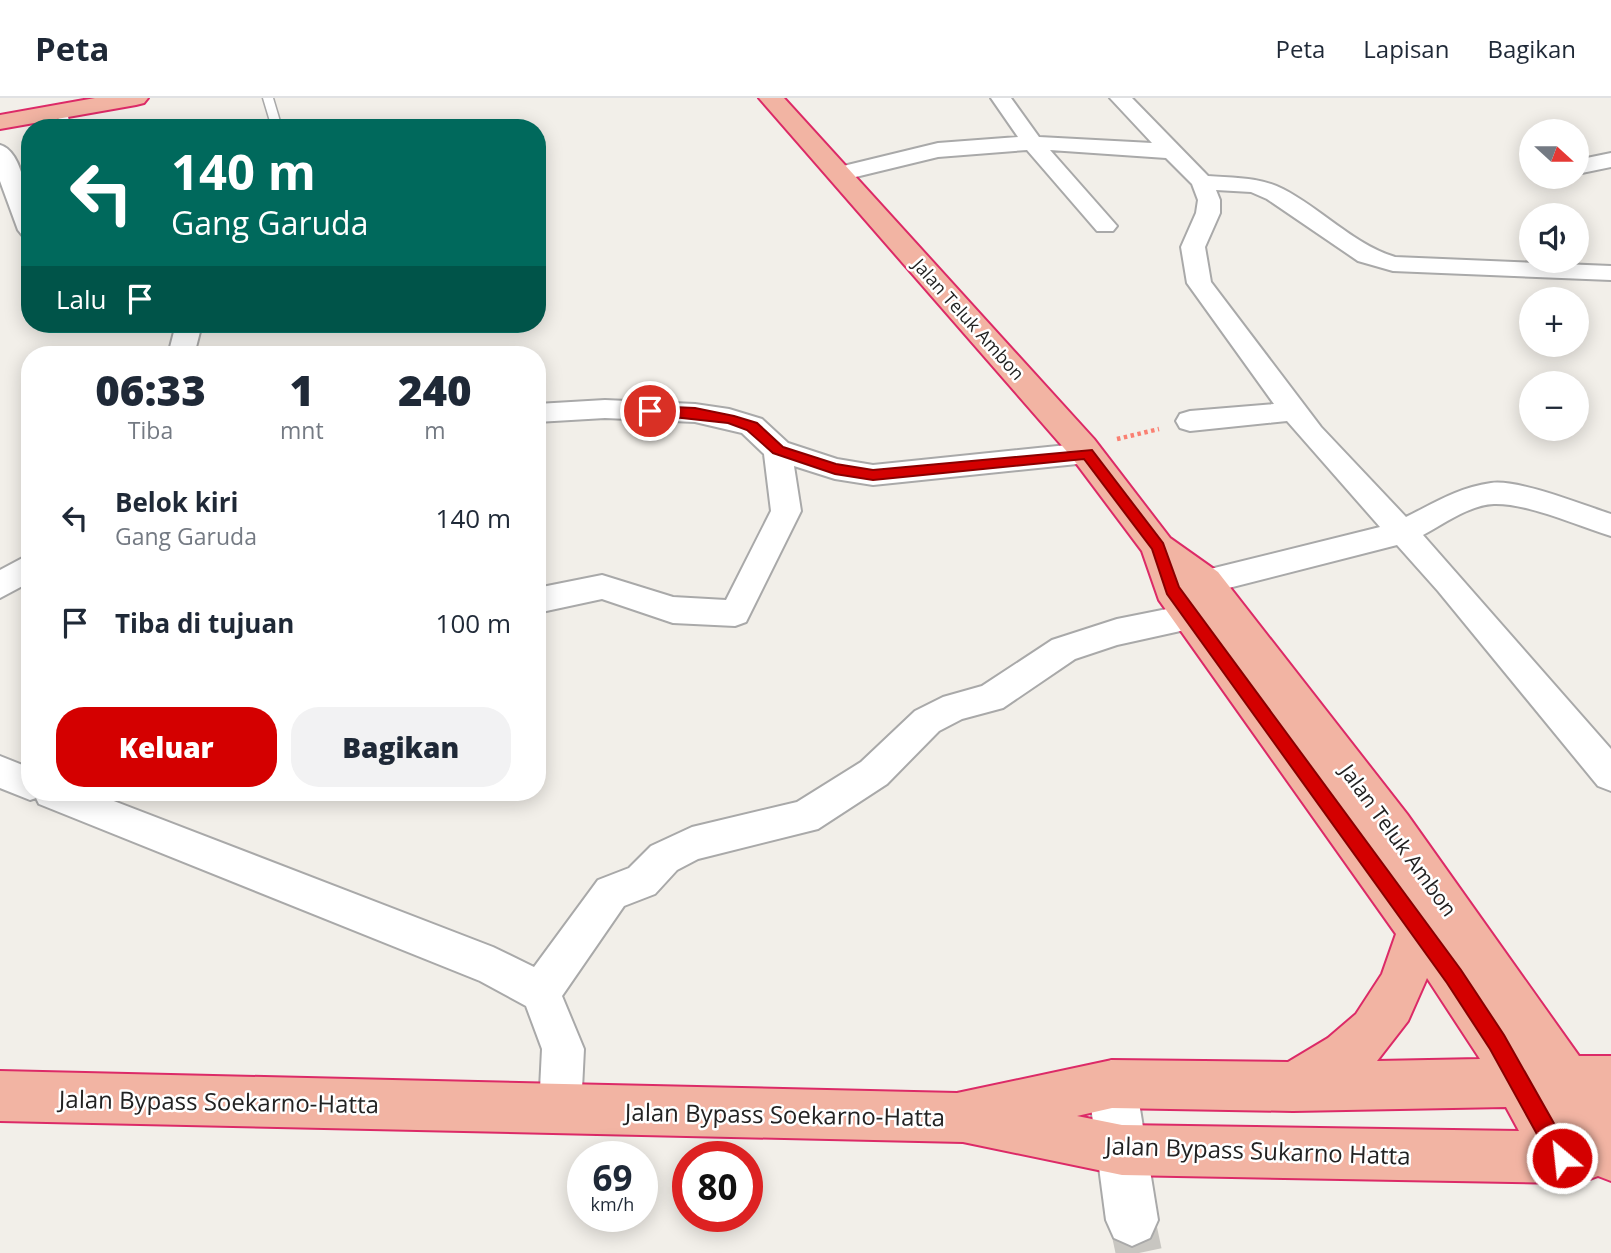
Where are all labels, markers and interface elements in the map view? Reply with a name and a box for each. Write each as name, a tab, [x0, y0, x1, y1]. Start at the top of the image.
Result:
text: Peta	[35, 26, 109, 71]
text: Peta	[1275, 32, 1325, 65]
text: Lapisan	[1363, 32, 1449, 65]
text: Bagikan	[1487, 32, 1576, 65]
north arrow	[1519, 119, 1589, 189]
map controls	[1519, 119, 1589, 441]
text: 140 m	[171, 138, 316, 204]
icon: left	[56, 147, 147, 238]
text: Gang Garuda	[171, 201, 368, 244]
button: sound	[1519, 203, 1589, 273]
street label: Jalan Teluk Ambon	[907, 252, 1030, 385]
icon: arrive	[121, 280, 159, 318]
text: Lalu	[56, 281, 107, 317]
button: +	[1519, 287, 1589, 357]
text: 06:33	[95, 361, 206, 418]
text: 1	[290, 361, 314, 418]
text: 240	[398, 361, 472, 418]
button: −	[1519, 371, 1589, 441]
pin	[620, 381, 680, 441]
icon: arrive	[631, 392, 669, 430]
text: Tiba	[128, 414, 173, 446]
text: mnt	[280, 414, 324, 446]
text: m	[424, 414, 445, 446]
text: Belok kiri	[115, 484, 239, 520]
icon: left	[56, 499, 94, 537]
text: 140 m	[436, 500, 511, 536]
text: Gang Garuda	[115, 520, 257, 552]
icon: arrive	[56, 604, 94, 642]
text: Tiba di tujuan	[115, 605, 294, 641]
text: 100 m	[436, 605, 511, 641]
button: Keluar	[56, 707, 277, 787]
button: Bagikan	[291, 707, 511, 787]
street label: Jalan Teluk Ambon	[1333, 757, 1464, 922]
street label: Jalan Bypass Soekarno-Hatta	[57, 1082, 379, 1120]
street label: Jalan Bypass Soekarno-Hatta	[623, 1095, 945, 1133]
position arrow	[1525, 1121, 1599, 1195]
street label: Jalan Bypass Sukarno Hatta	[1103, 1128, 1411, 1172]
speed limit sign: 80	[672, 1141, 763, 1232]
text: 69	[592, 1154, 633, 1201]
text: km/h	[591, 1192, 634, 1216]

